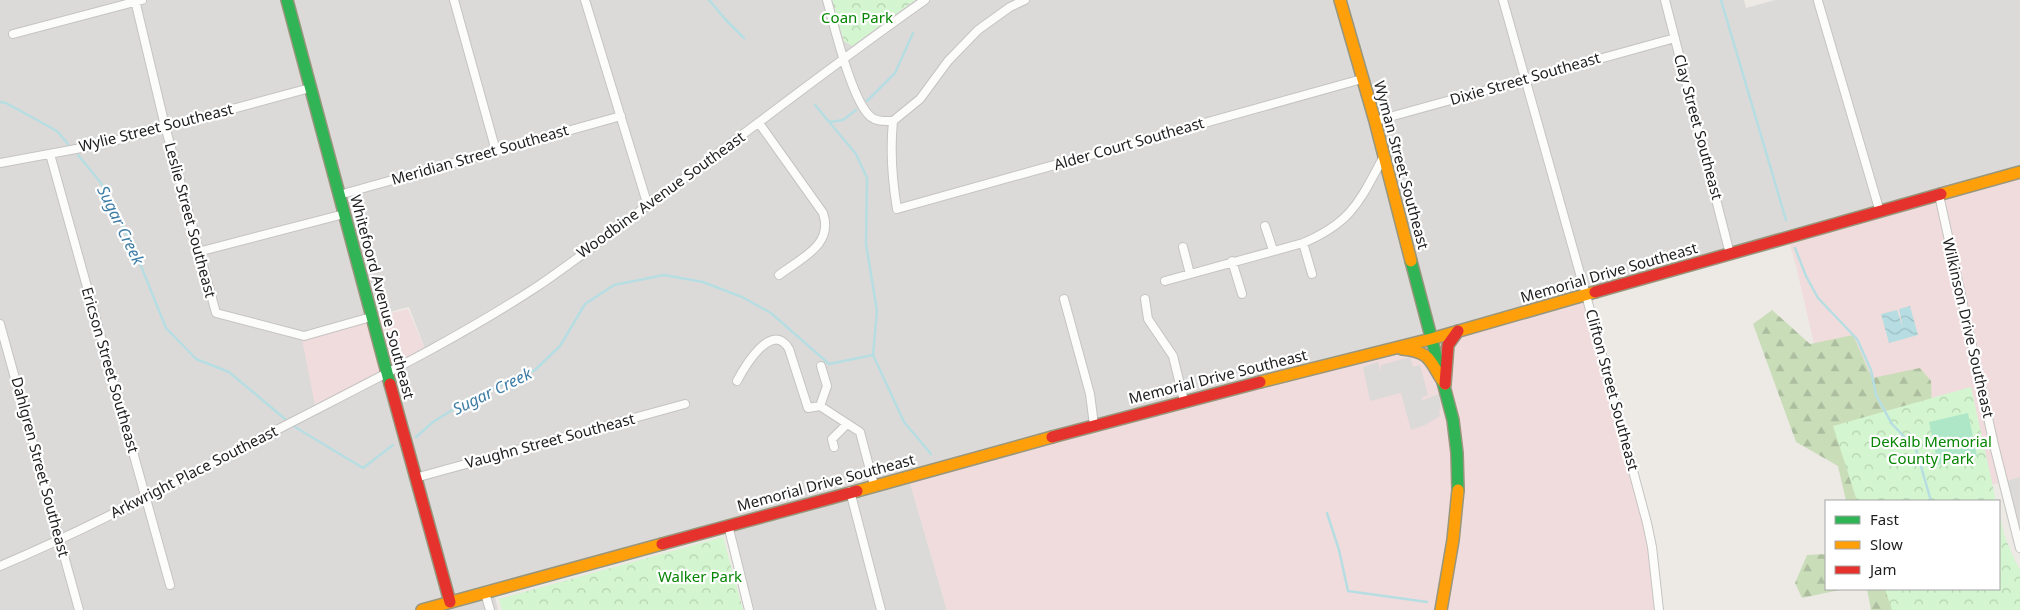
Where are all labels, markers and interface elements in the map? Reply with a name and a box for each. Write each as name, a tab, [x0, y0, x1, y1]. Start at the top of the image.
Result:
park label: Coan Park	[821, 7, 893, 27]
street label: Dixie Street Southeast	[1447, 47, 1603, 109]
street label: Clay Street Southeast	[1670, 52, 1728, 202]
street label: Wyman Street Southeast	[1370, 78, 1434, 252]
street label: Wylie Street Southeast	[77, 98, 235, 156]
street label: Alder Court Southeast	[1051, 112, 1207, 174]
street label: Meridian Street Southeast	[389, 119, 571, 189]
street label: Woodbine Avenue Southeast	[572, 126, 749, 262]
street label: Leslie Street Southeast	[161, 140, 221, 300]
water label: Sugar Creek	[92, 182, 150, 269]
street label: Whitefoord Avenue Southeast	[346, 192, 420, 402]
street label: Wilkinson Drive Southeast	[1939, 236, 2000, 420]
street label: Memorial Drive Southeast	[1518, 237, 1700, 307]
street label: Ericson Street Southeast	[78, 285, 144, 455]
street label: Clifton Street Southeast	[1582, 307, 1644, 473]
street label: Memorial Drive Southeast	[1126, 344, 1310, 408]
water label: Sugar Creek	[449, 362, 536, 420]
street label: Dahlgren Street Southeast	[7, 374, 75, 560]
street label: Vaughn Street Southeast	[463, 408, 637, 472]
street label: Arkwright Place Southeast	[107, 420, 281, 522]
park label: DeKalb Memorial County Park	[1870, 431, 1992, 468]
street label: Memorial Drive Southeast	[735, 449, 917, 515]
legend	[1825, 500, 2000, 590]
text: Fast	[1870, 509, 1899, 529]
text: Slow	[1870, 534, 1903, 554]
text: Jam	[1868, 559, 1897, 579]
park label: Walker Park	[658, 566, 742, 586]

